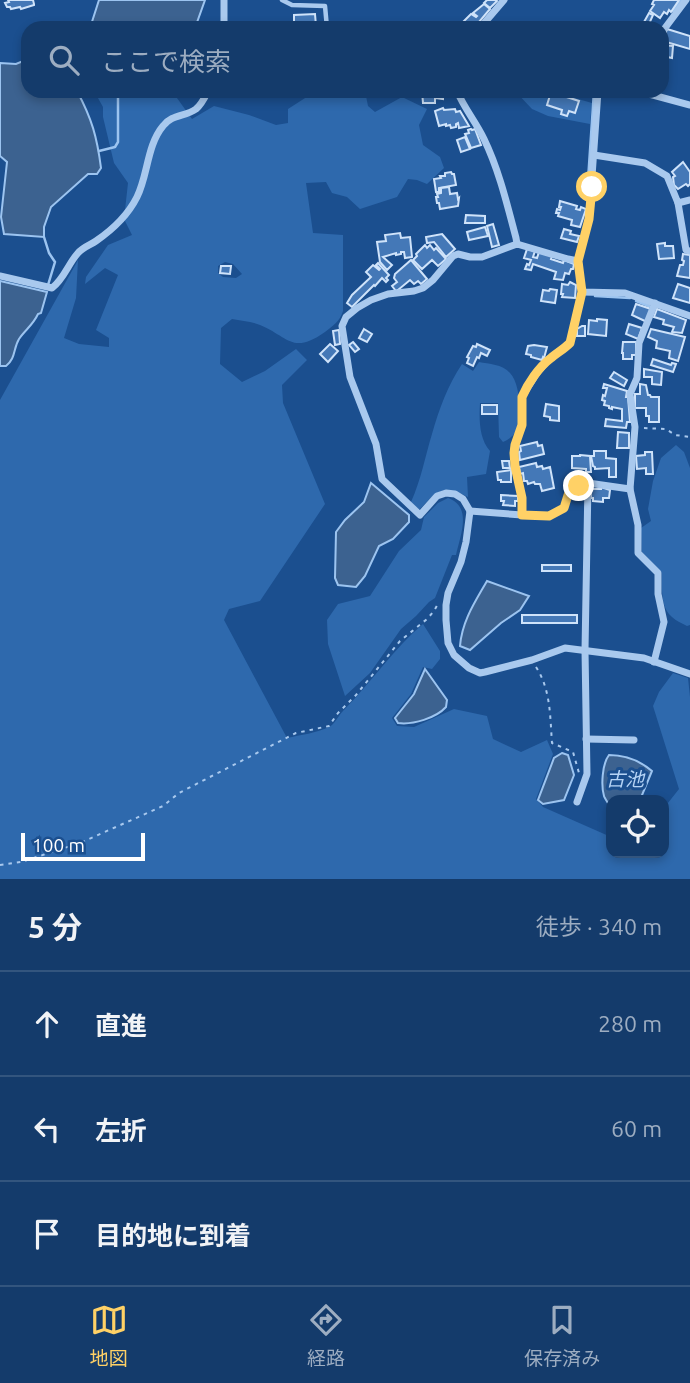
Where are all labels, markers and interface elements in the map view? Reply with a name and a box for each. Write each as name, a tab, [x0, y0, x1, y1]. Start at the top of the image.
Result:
search box	[21, 21, 669, 98]
icon: search	[45, 41, 83, 79]
text: ここで検索	[101, 47, 231, 76]
route start	[576, 171, 607, 202]
route end	[563, 470, 594, 501]
water label: 古池	[606, 768, 646, 790]
map controls	[606, 795, 669, 858]
button: locate	[606, 795, 669, 858]
scale bar	[21, 830, 145, 862]
text: 100 m	[32, 834, 85, 856]
text: 5 分	[28, 910, 82, 944]
text: 徒歩 · 340 m	[536, 914, 662, 939]
icon: ahead	[28, 1005, 66, 1043]
text: 直進	[95, 1011, 147, 1040]
text: 280 m	[598, 1011, 662, 1036]
icon: left	[28, 1110, 66, 1148]
text: 左折	[95, 1116, 147, 1145]
text: 60 m	[611, 1116, 662, 1141]
icon: arrive	[28, 1215, 66, 1253]
text: 目的地に到着	[95, 1221, 251, 1250]
tab: 地図	[90, 1301, 128, 1370]
tab: 経路	[307, 1301, 345, 1370]
tab: 保存済み	[524, 1301, 600, 1370]

